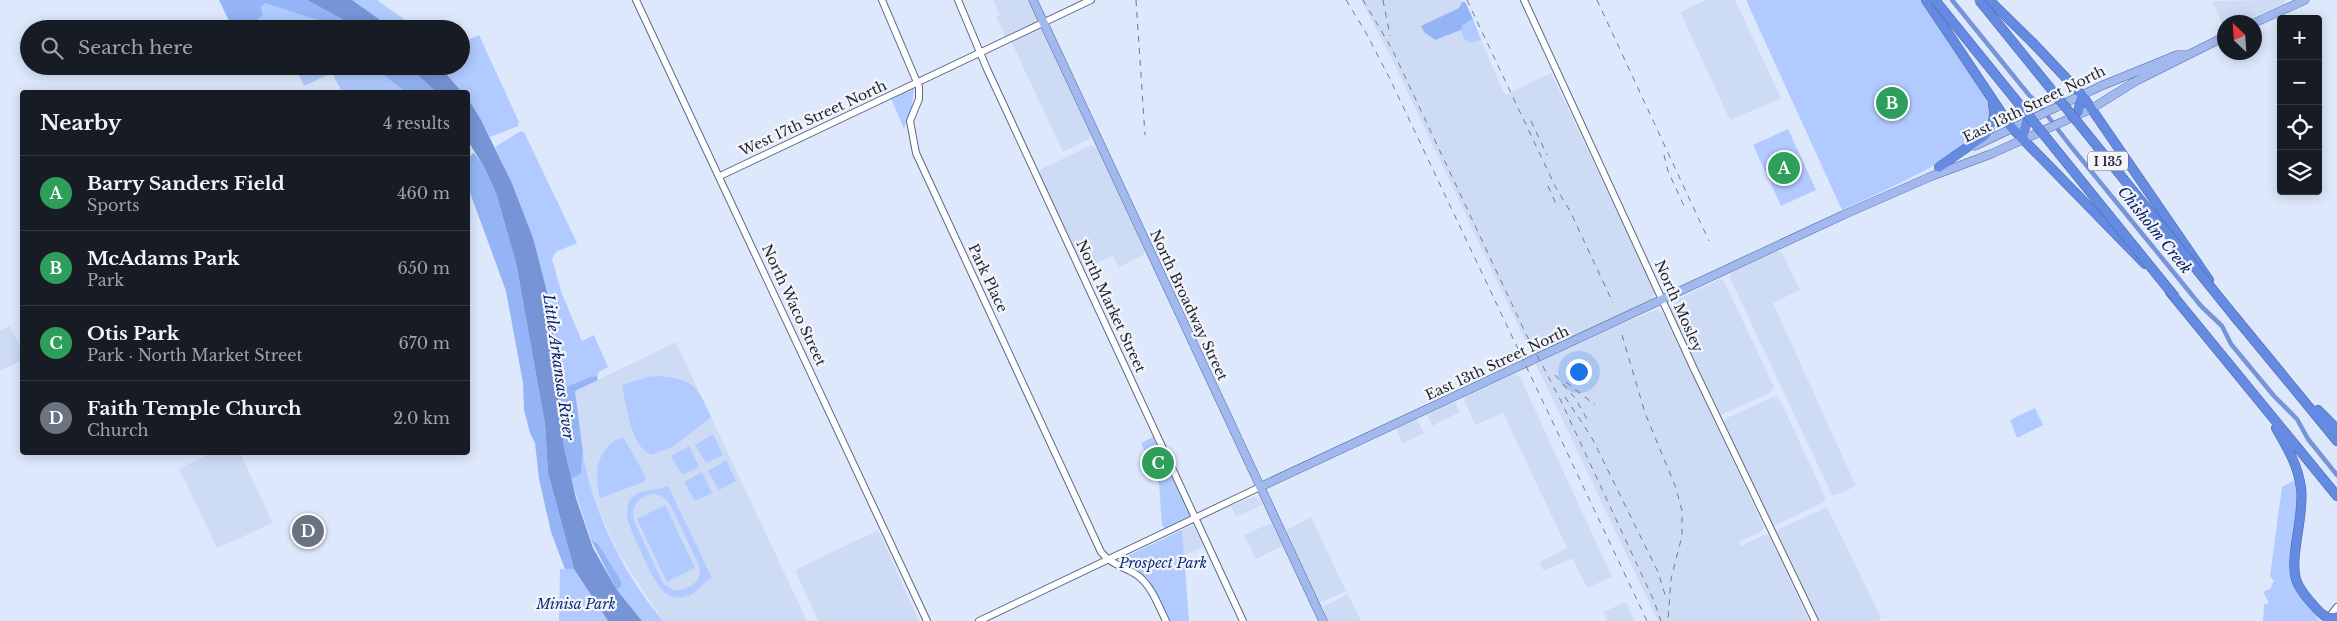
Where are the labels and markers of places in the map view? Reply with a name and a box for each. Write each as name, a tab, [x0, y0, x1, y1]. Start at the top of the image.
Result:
pin: B	[1876, 84, 1908, 122]
pin: A	[1768, 149, 1800, 187]
pin: C	[1142, 444, 1174, 482]
pin: D	[292, 512, 324, 550]

